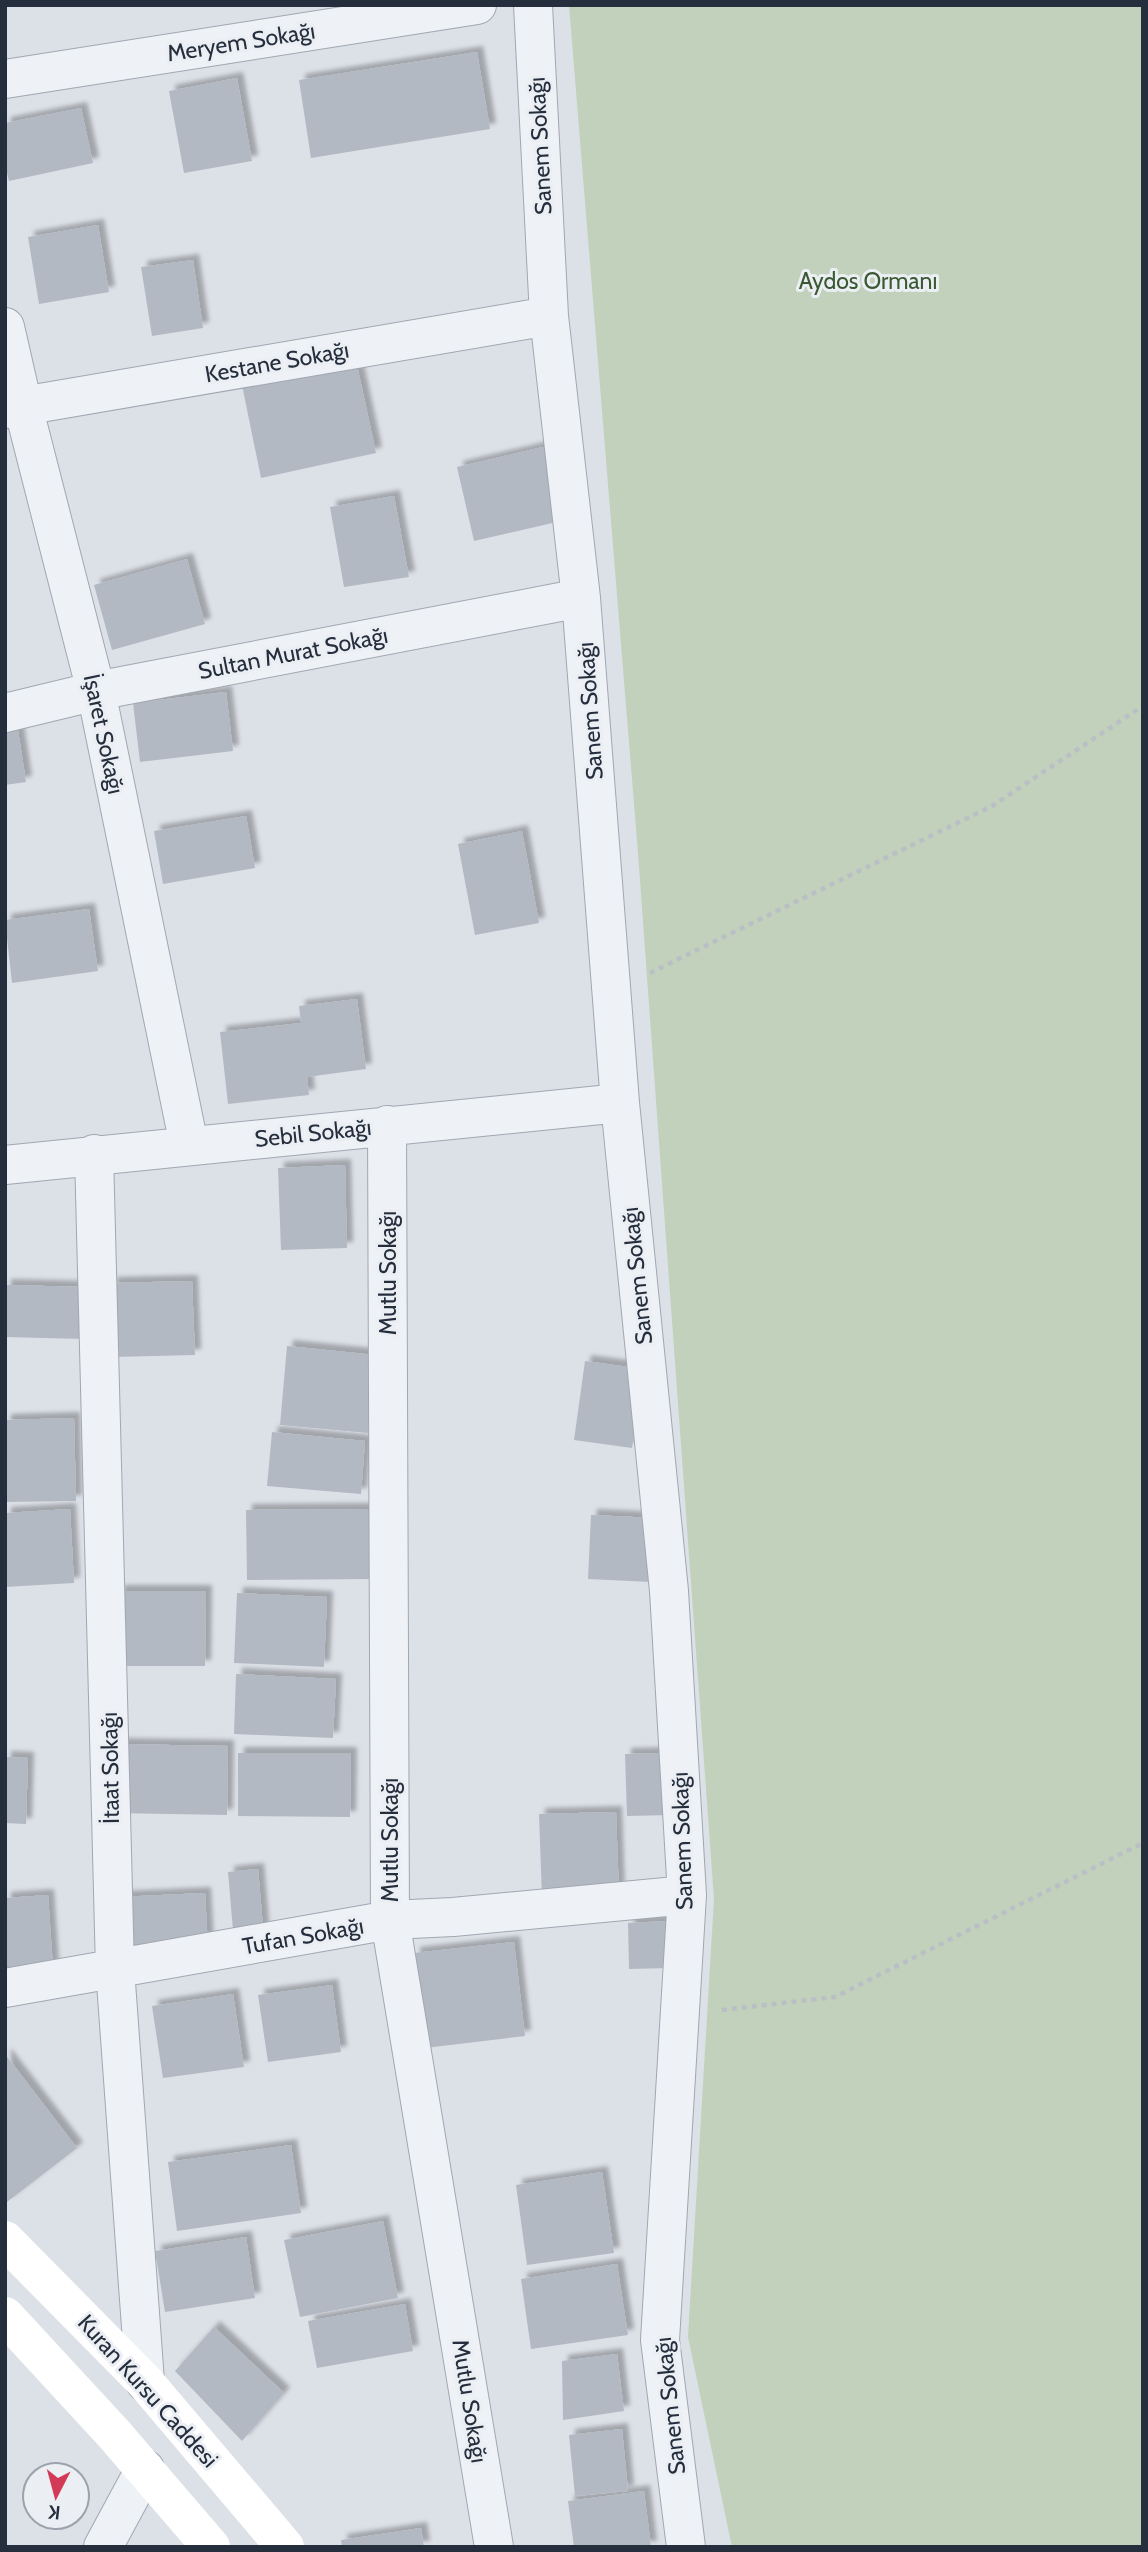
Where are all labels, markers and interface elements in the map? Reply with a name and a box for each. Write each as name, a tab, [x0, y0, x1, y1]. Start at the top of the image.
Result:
street label: Meryem Sokağı	[165, 16, 317, 68]
street label: Sanem Sokağı	[522, 76, 558, 216]
park label: Aydos Ormanı	[799, 267, 937, 295]
street label: Kestane Sokağı	[203, 336, 351, 388]
street label: Sultan Murat Sokağı	[196, 621, 390, 685]
street label: Sanem Sokağı	[571, 641, 609, 781]
street label: İşaret Sokağı	[78, 672, 130, 796]
street label: Sebil Sokağı	[253, 1113, 373, 1153]
street label: Sanem Sokağı	[616, 1206, 658, 1346]
street label: Mutlu Sokağı	[374, 1211, 402, 1335]
street label: İtaat Sokağı	[95, 1712, 125, 1824]
street label: Sanem Sokağı	[666, 1772, 698, 1910]
street label: Mutlu Sokağı	[376, 1778, 404, 1902]
street label: Tufan Sokağı	[240, 1912, 366, 1960]
street label: Kuran Kursu Caddesi	[72, 2309, 224, 2473]
street label: Sanem Sokağı	[649, 2336, 691, 2476]
street label: Mutlu Sokağı	[446, 2337, 494, 2465]
north arrow	[21, 2461, 91, 2531]
text: K	[47, 2500, 61, 2524]

